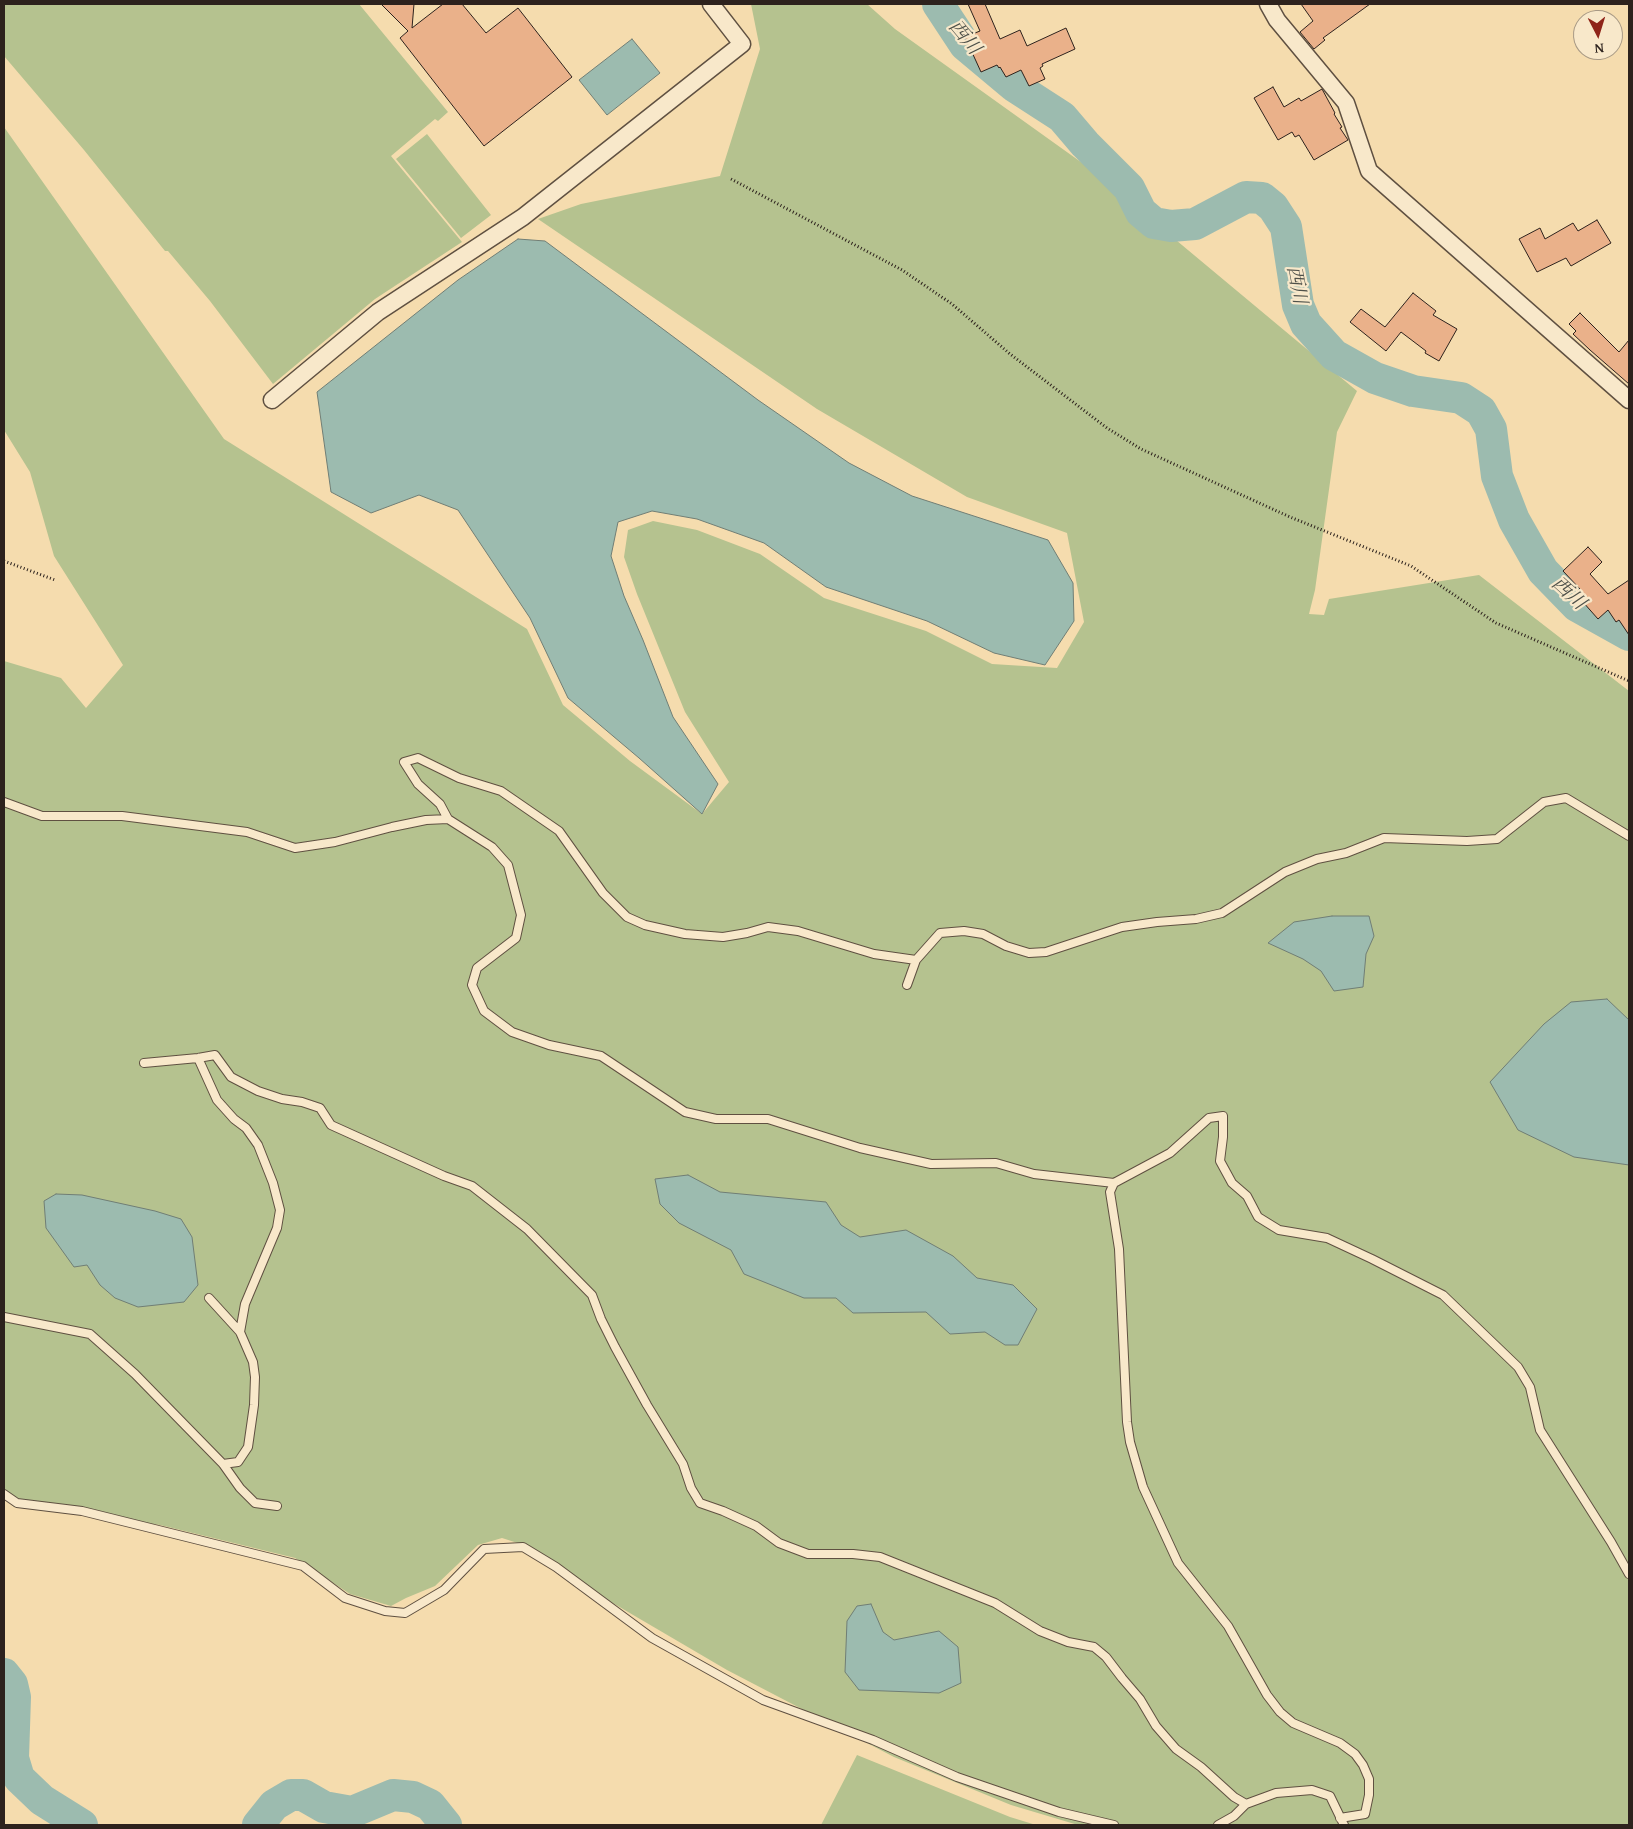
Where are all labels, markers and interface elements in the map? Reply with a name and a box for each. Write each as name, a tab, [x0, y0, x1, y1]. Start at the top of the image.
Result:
north arrow	[1573, 10, 1623, 60]
water label: 西川	[943, 16, 985, 60]
text: N	[1594, 39, 1605, 59]
water label: 西川	[1281, 264, 1311, 306]
water label: 西川	[1546, 573, 1590, 615]

